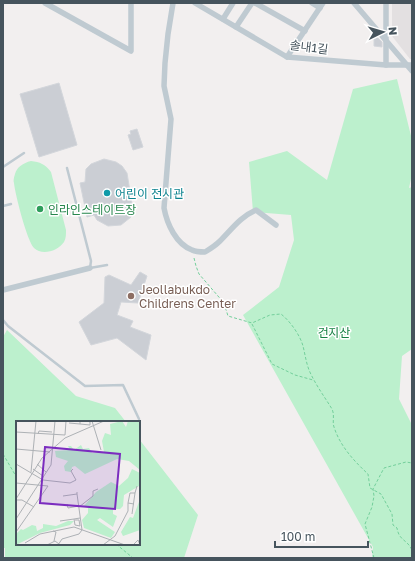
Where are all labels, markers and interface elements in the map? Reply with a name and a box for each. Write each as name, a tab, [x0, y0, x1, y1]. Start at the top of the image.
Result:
north arrow	[363, 12, 403, 52]
text: N	[387, 26, 400, 36]
street label: 솔내1길	[289, 37, 329, 57]
place label: 어린이 전시관	[115, 186, 184, 201]
marker: 어린이 전시관	[102, 188, 112, 198]
place label: 인라인스테이트장	[48, 202, 136, 217]
marker: 인라인스테이트장	[35, 204, 45, 214]
place label: Jeollabukdo Childrens Center	[139, 282, 236, 311]
marker: Jeollabukdo Childrens Center	[126, 291, 136, 301]
park label: 건지산	[317, 325, 351, 340]
inset map	[16, 421, 140, 545]
scale bar	[275, 523, 368, 549]
text: 100 m	[281, 529, 315, 544]

